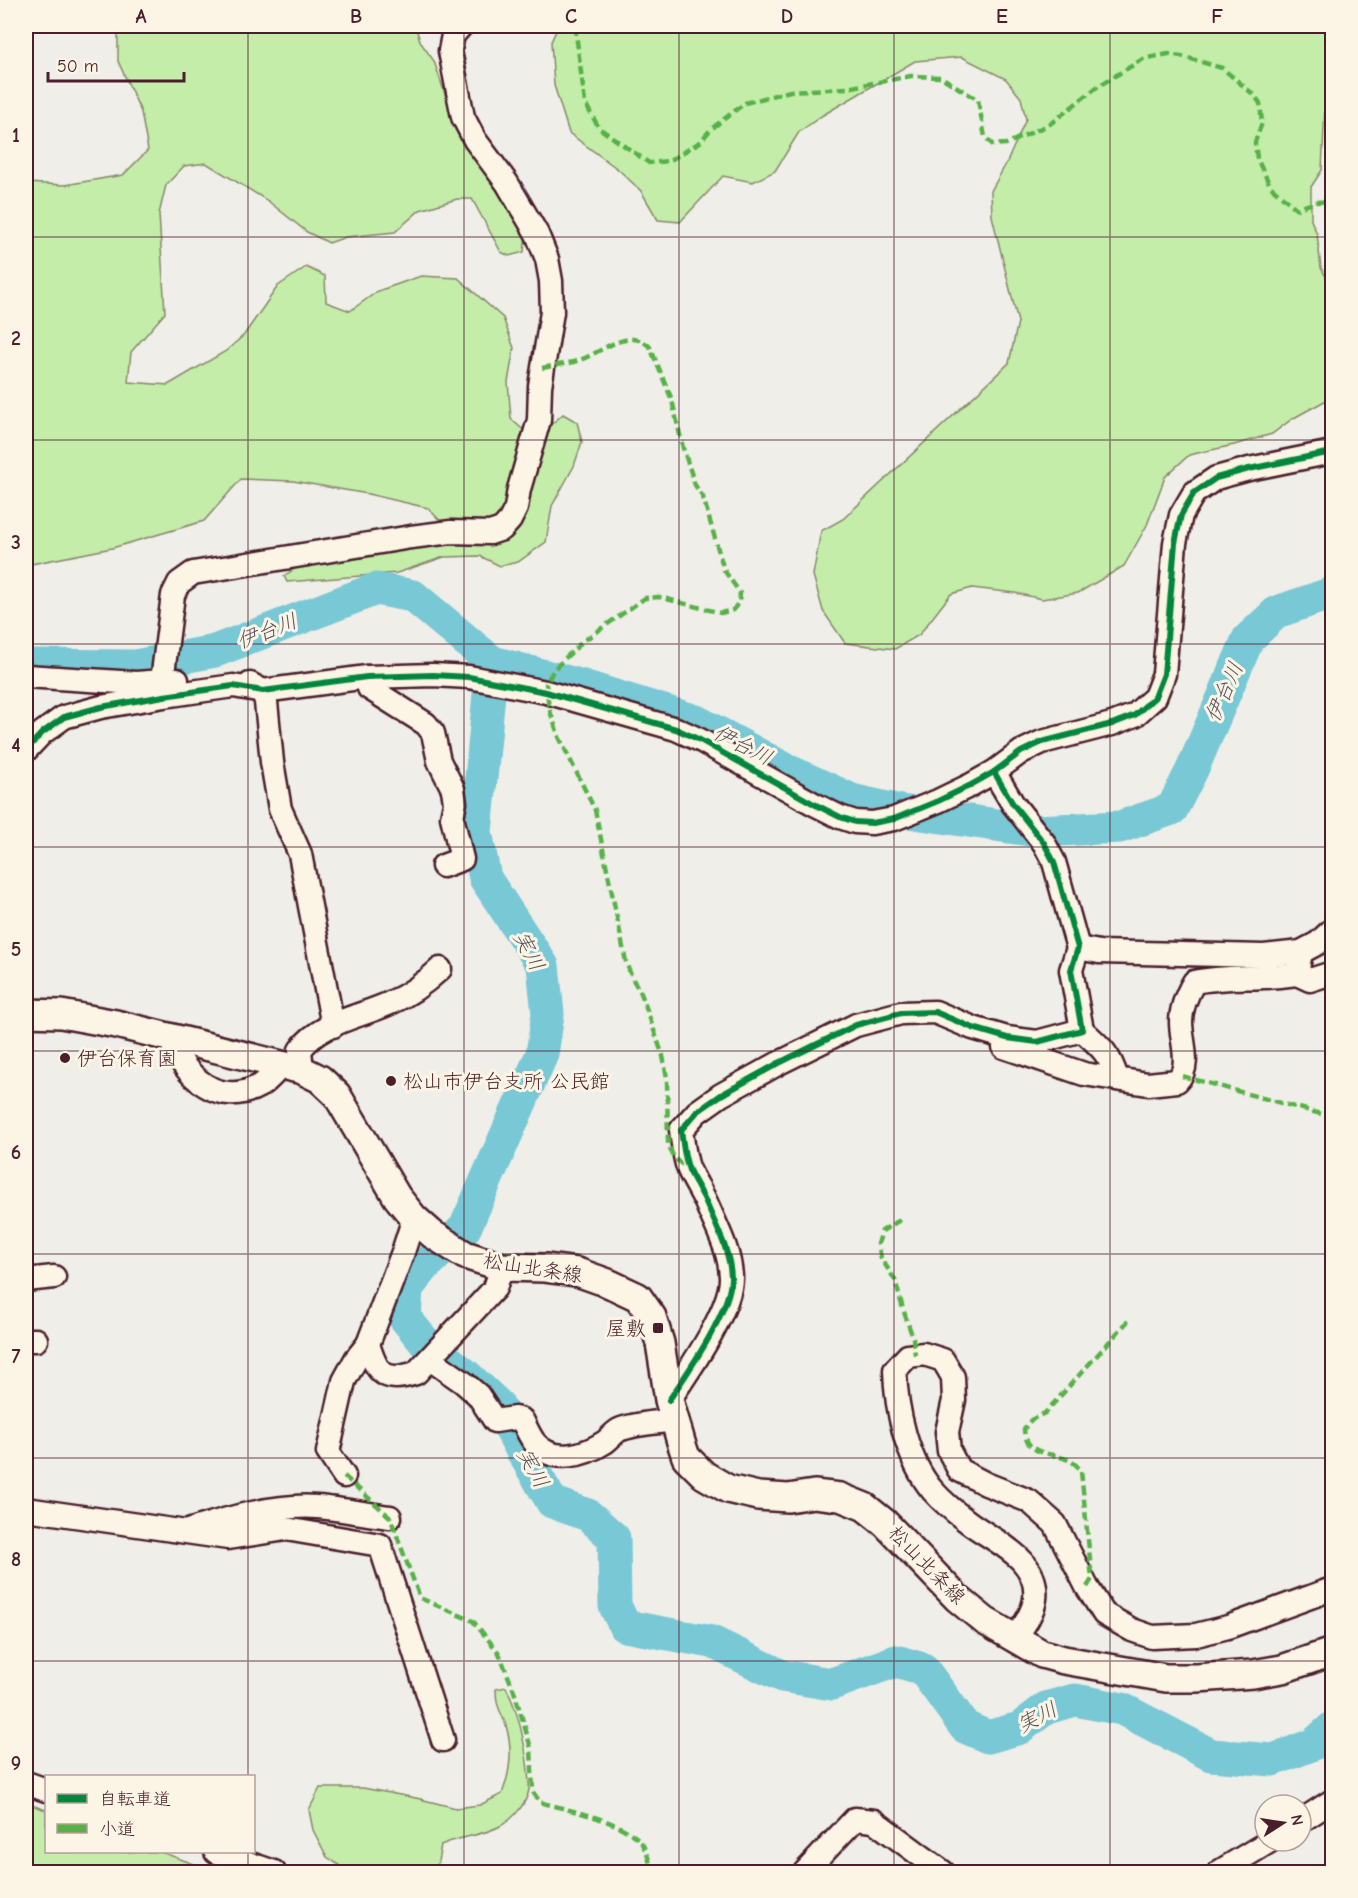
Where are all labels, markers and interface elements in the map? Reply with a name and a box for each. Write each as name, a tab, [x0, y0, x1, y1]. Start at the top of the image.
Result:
text: A	[135, 5, 147, 28]
text: B	[350, 5, 362, 28]
text: C	[565, 5, 577, 28]
text: D	[781, 5, 793, 28]
text: E	[996, 5, 1008, 28]
text: F	[1211, 5, 1223, 28]
scale bar	[48, 45, 184, 83]
text: 50 m	[57, 56, 99, 77]
text: 1	[12, 124, 20, 147]
text: 2	[11, 327, 21, 350]
text: 3	[11, 531, 21, 554]
water label: 伊台川	[233, 609, 301, 653]
water label: 伊台川	[1200, 658, 1248, 726]
water label: 伊台川	[709, 720, 777, 770]
text: 4	[11, 734, 21, 757]
water label: 実川	[509, 927, 549, 975]
text: 5	[11, 938, 21, 961]
place label: 伊台保育園	[77, 1047, 177, 1070]
marker: 伊台保育園	[58, 1051, 72, 1065]
place label: 松山市伊台支所 公民館	[403, 1070, 610, 1093]
marker: 松山市伊台支所 公民館	[384, 1074, 398, 1088]
text: 6	[11, 1141, 21, 1164]
street label: 松山北条線	[482, 1249, 584, 1287]
place label: 屋敷	[606, 1317, 646, 1340]
marker: 屋敷	[651, 1321, 665, 1335]
text: 7	[12, 1345, 21, 1368]
water label: 実川	[512, 1444, 554, 1492]
street label: 松山北条線	[884, 1521, 970, 1609]
text: 8	[11, 1548, 21, 1571]
water label: 実川	[1013, 1697, 1061, 1737]
text: 9	[11, 1752, 21, 1775]
legend	[45, 1775, 255, 1853]
text: 自転車道	[99, 1789, 171, 1810]
north arrow	[1253, 1793, 1313, 1853]
text: N	[1287, 1813, 1307, 1827]
text: 小道	[99, 1819, 135, 1840]

